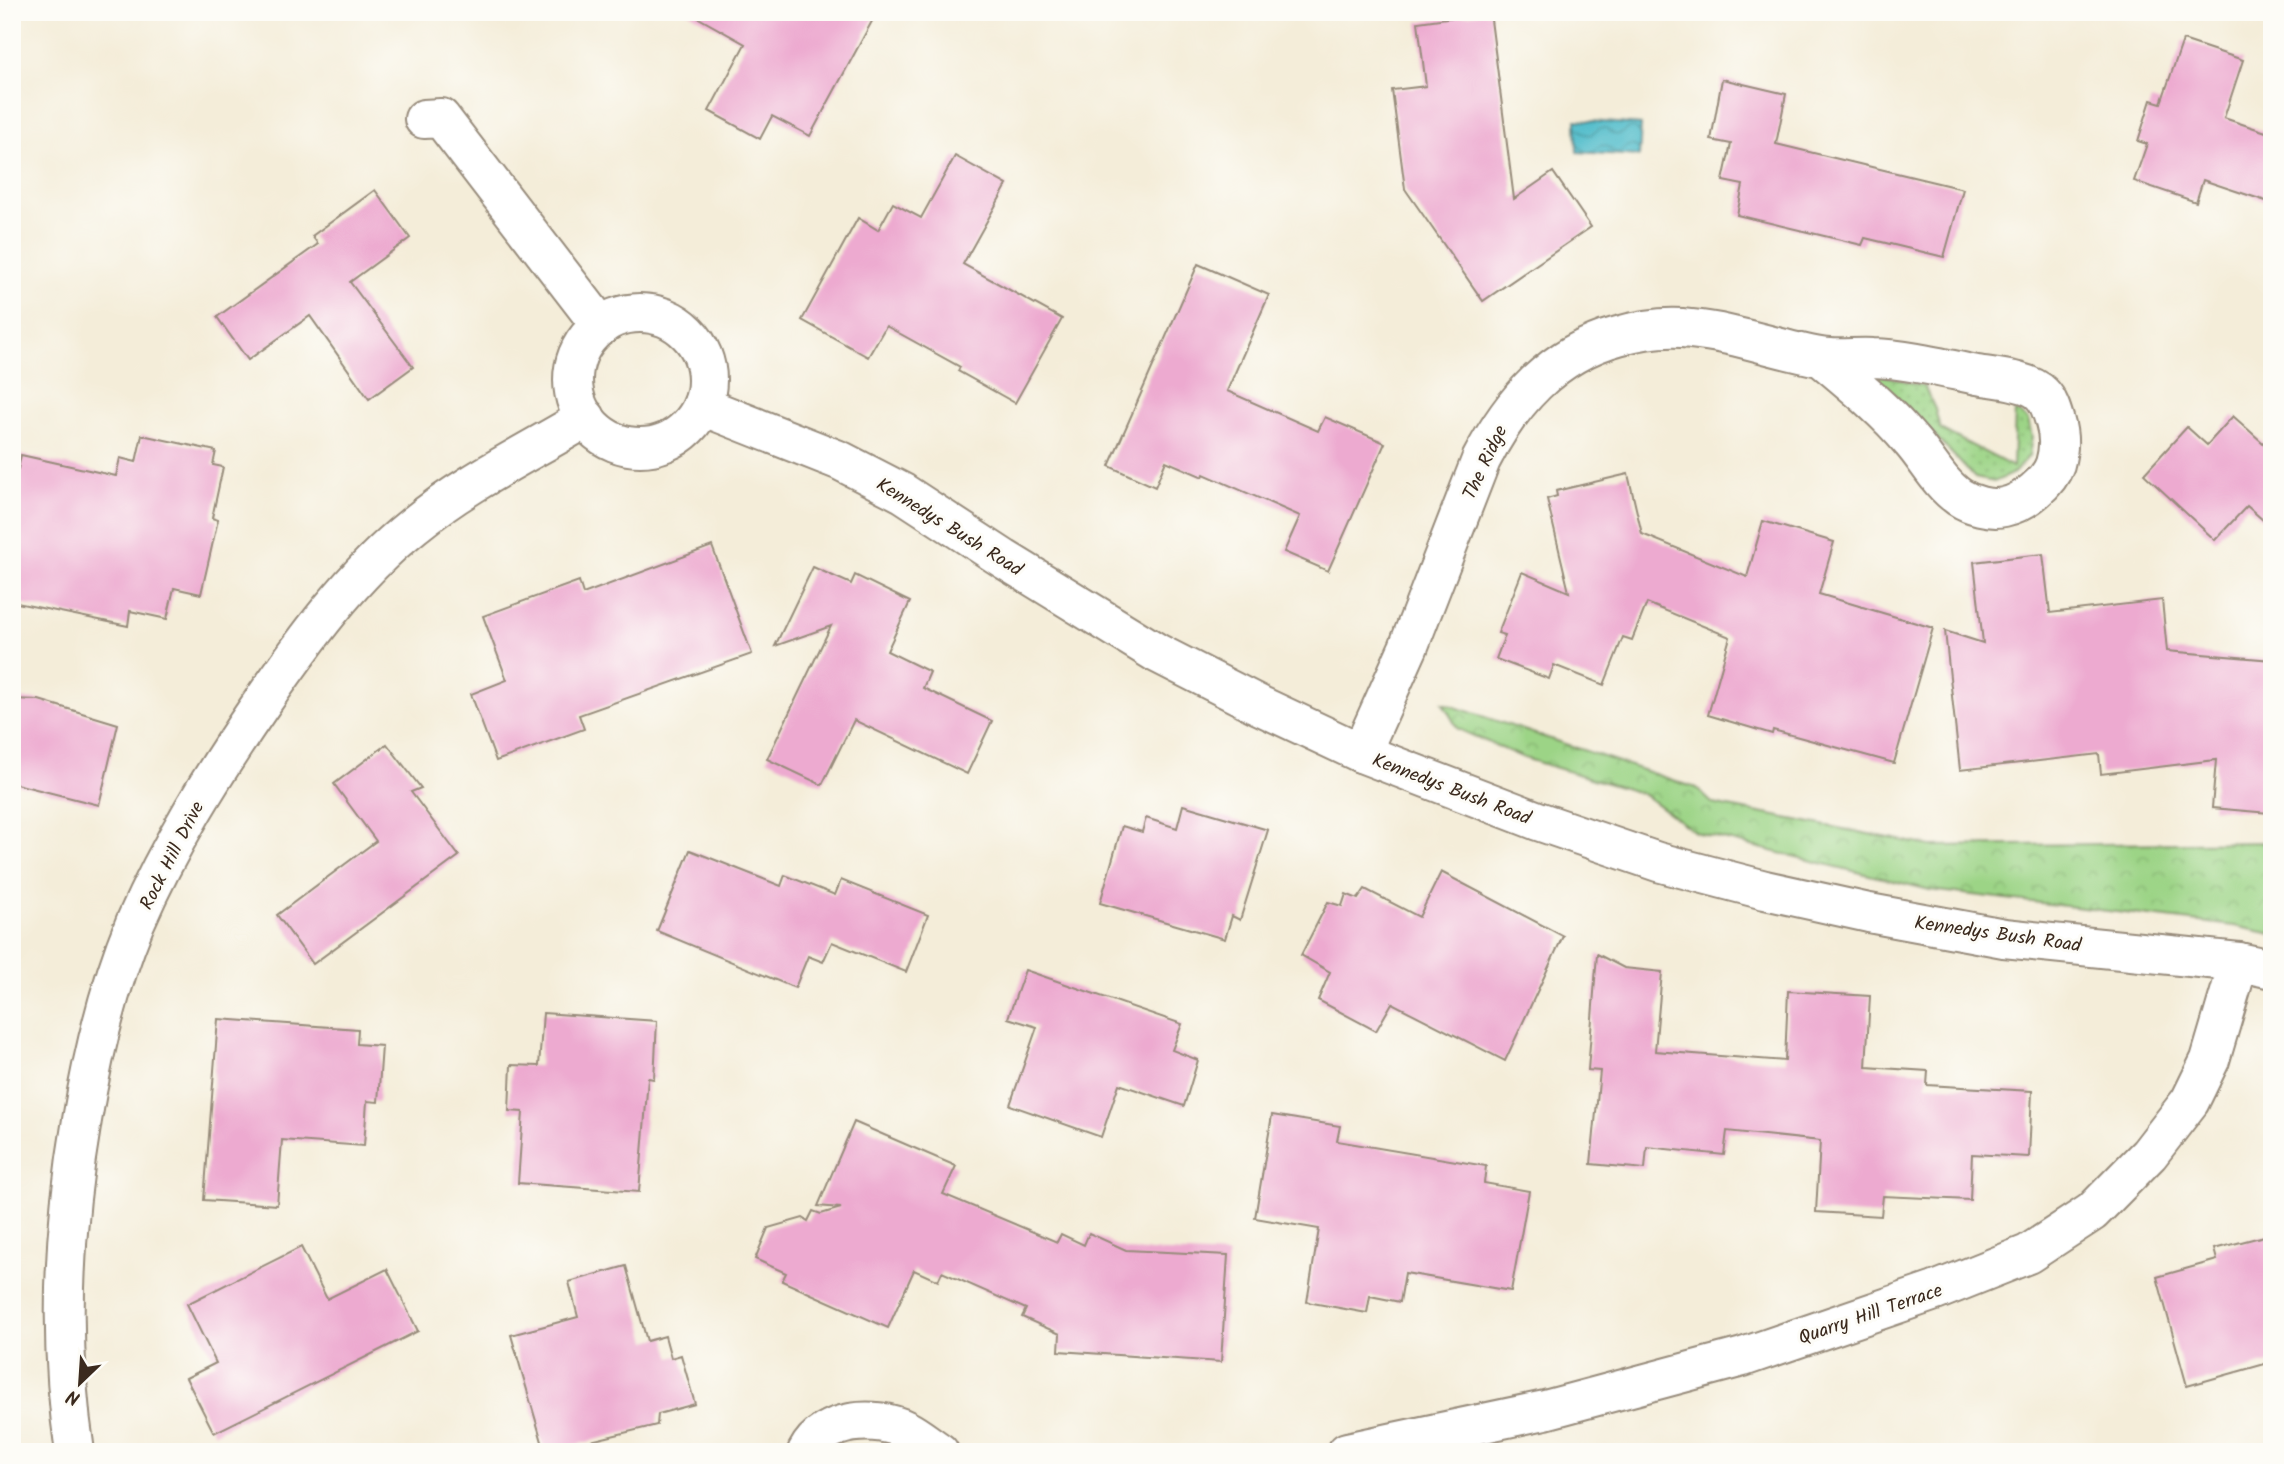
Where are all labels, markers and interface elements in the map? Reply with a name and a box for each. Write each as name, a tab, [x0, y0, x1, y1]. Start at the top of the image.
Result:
street label: The Ridge	[1455, 420, 1516, 505]
street label: Kennedys Bush Road	[870, 470, 1029, 585]
street label: Kennedys Bush Road	[1368, 746, 1536, 834]
street label: Rock Hill Drive	[133, 796, 213, 916]
street label: Kennedys Bush Road	[1912, 908, 2083, 962]
street label: Quarry Hill Terrace	[1795, 1276, 1947, 1354]
north arrow	[46, 1348, 116, 1418]
text: N	[62, 1380, 85, 1413]

